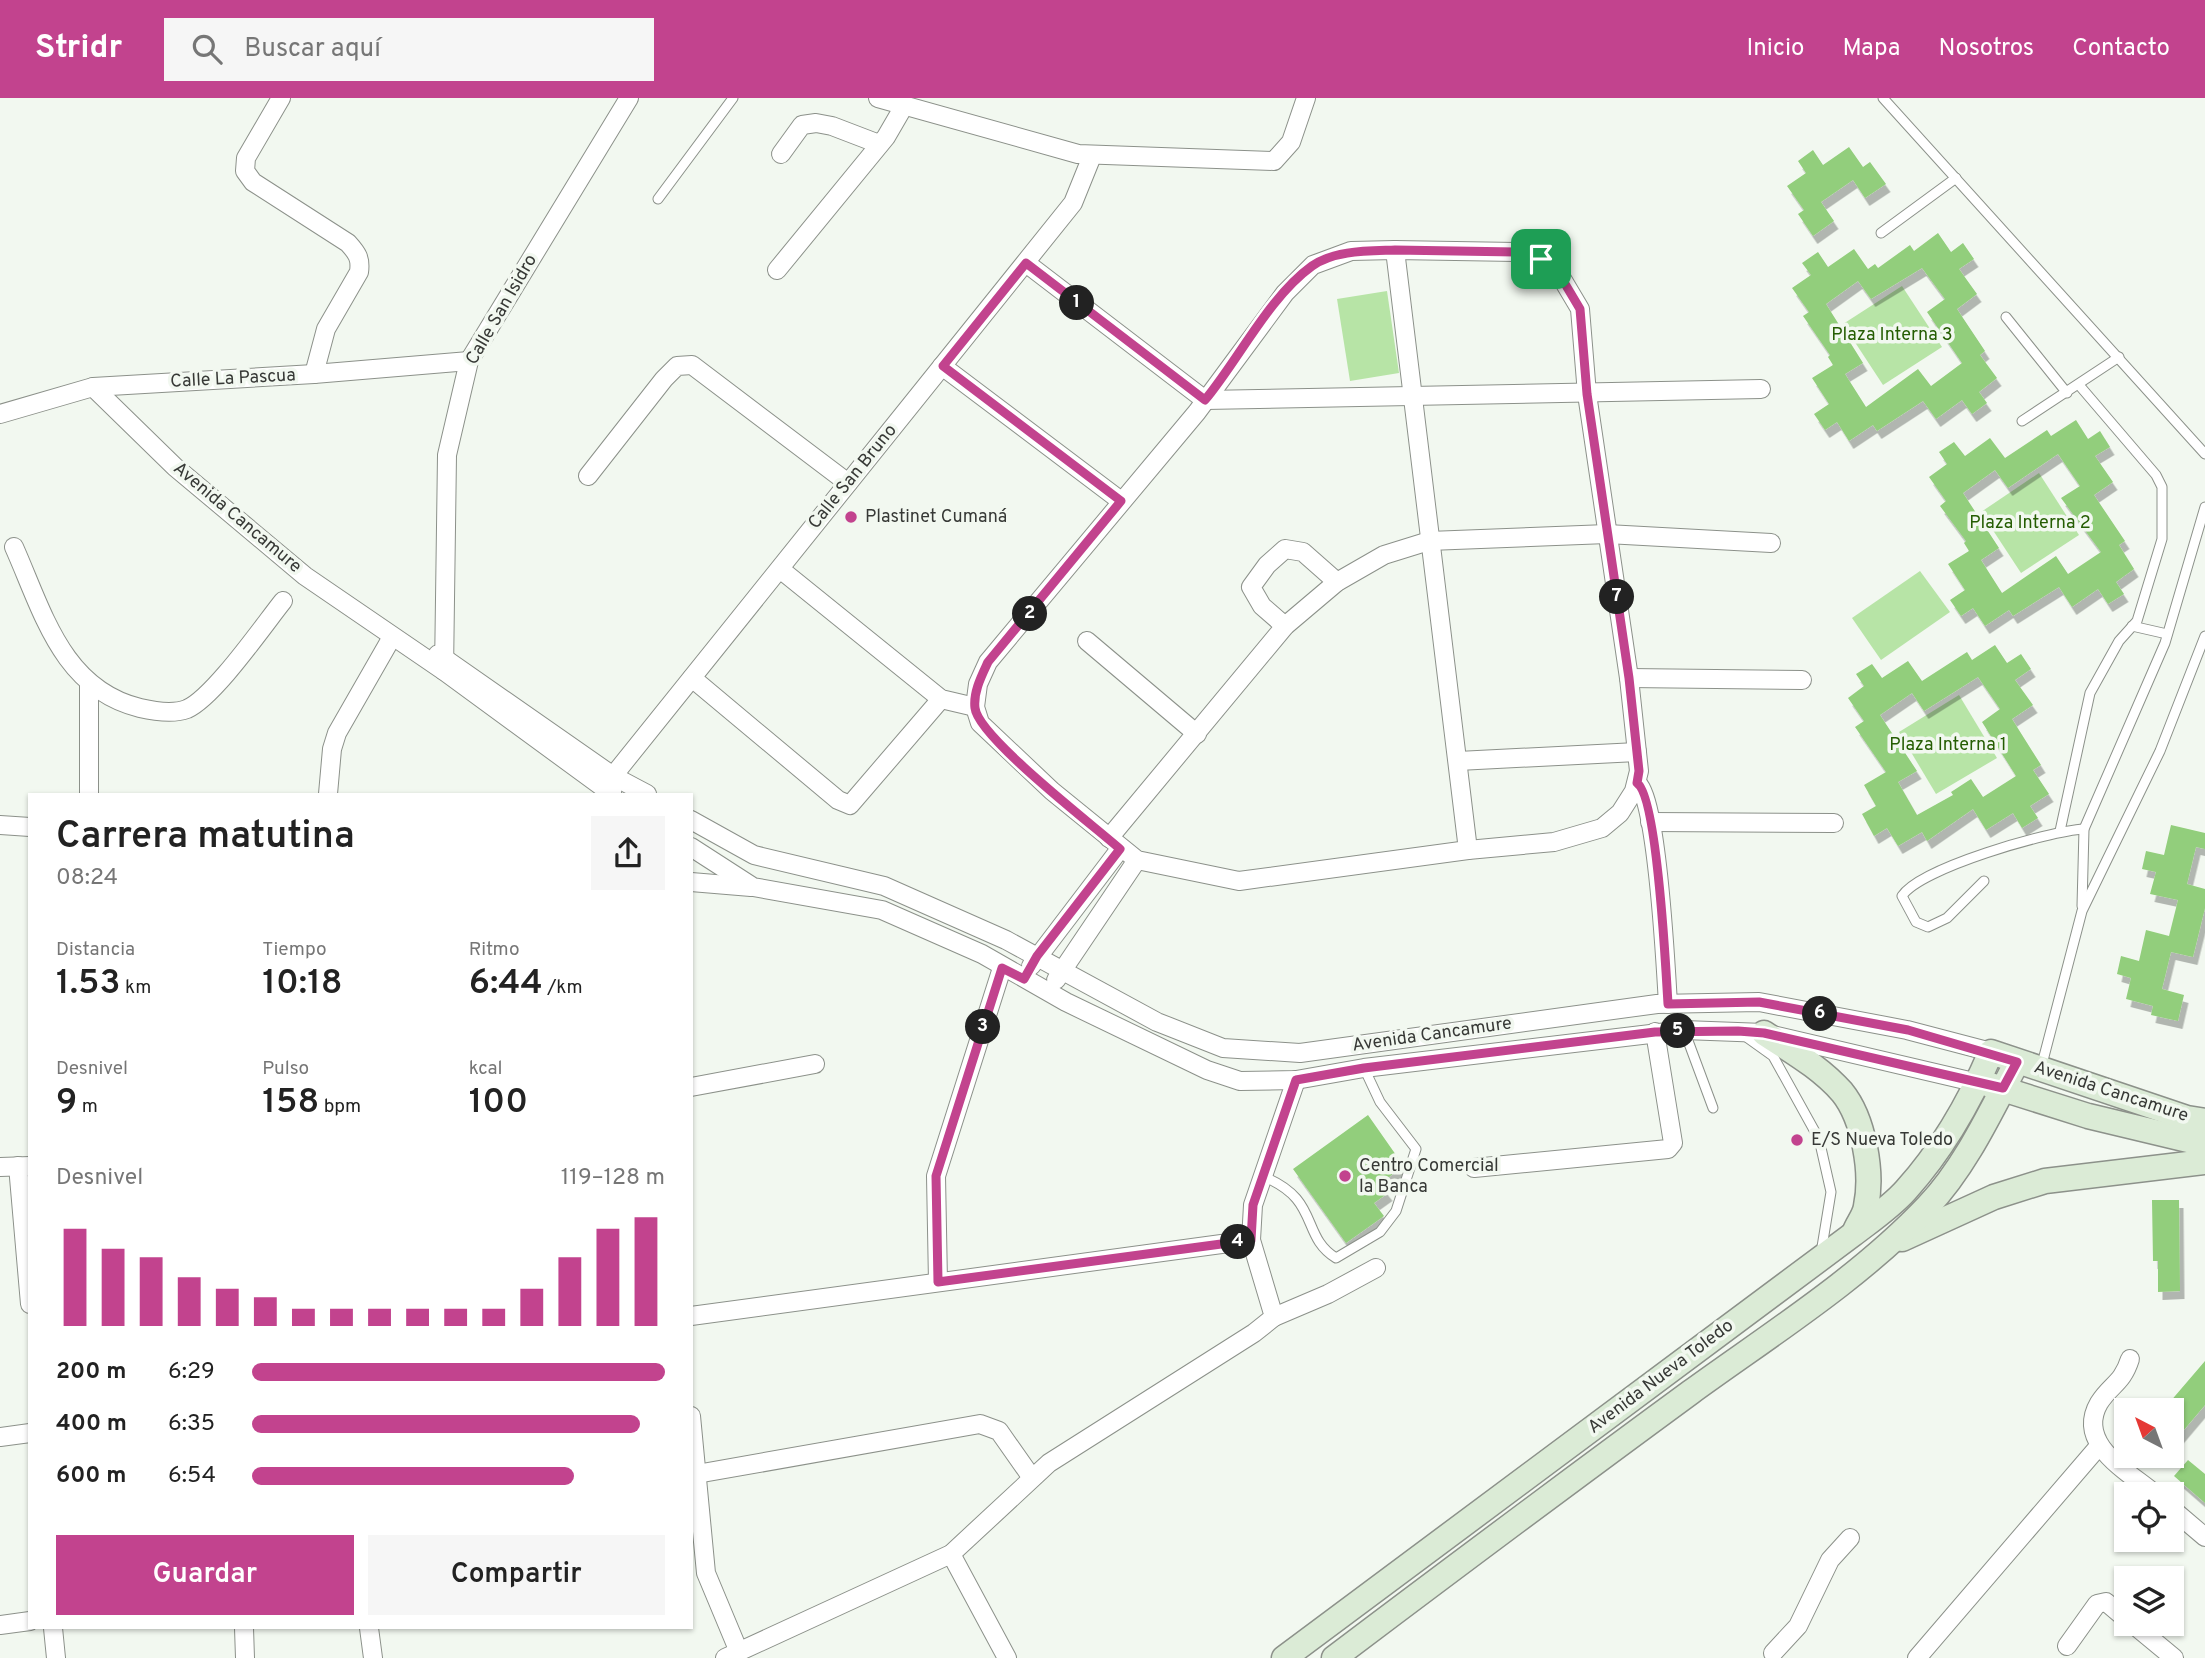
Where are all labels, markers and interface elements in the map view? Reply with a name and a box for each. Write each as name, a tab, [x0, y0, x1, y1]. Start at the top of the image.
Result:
search box	[164, 18, 654, 81]
text: Stridr	[35, 28, 122, 70]
icon: search	[188, 30, 226, 68]
text: Buscar aquí	[244, 33, 381, 66]
text: Inicio	[1747, 34, 1804, 64]
text: Mapa	[1842, 34, 1901, 64]
text: Nosotros	[1939, 34, 2034, 64]
text: Contacto	[2072, 34, 2170, 64]
pin	[1511, 229, 1571, 289]
icon: arrive	[1522, 240, 1560, 278]
street label: Calle San Isidro	[461, 251, 543, 369]
pin: 1	[1060, 286, 1094, 320]
text: 1	[1073, 290, 1080, 314]
park label: Plaza Interna 3	[1831, 324, 1953, 347]
street label: Calle La Pascua	[170, 364, 296, 394]
street label: Calle San Bruno	[804, 420, 902, 534]
street label: Avenida Cancamure	[168, 457, 306, 579]
place label: Plastinet Cumaná	[865, 506, 1007, 529]
marker: Plastinet Cumaná	[843, 509, 859, 525]
park label: Plaza Interna 2	[1969, 512, 2091, 535]
pin: 7	[1600, 580, 1634, 614]
text: 7	[1611, 584, 1622, 608]
pin: 2	[1012, 596, 1048, 632]
text: 2	[1024, 601, 1035, 625]
park label: Plaza Interna 1	[1889, 734, 2007, 757]
text: Carrera matutina	[56, 813, 355, 862]
button: share	[591, 816, 665, 890]
text: 08:24	[56, 864, 118, 893]
text: Distancia	[56, 938, 135, 962]
text: Tiempo	[262, 938, 327, 962]
text: Ritmo	[469, 938, 520, 962]
text: 1.53	[56, 962, 121, 1006]
text: 10:18	[262, 962, 343, 1006]
text: 6:44	[469, 962, 543, 1006]
text: km	[121, 976, 151, 1000]
text: /km	[543, 976, 583, 1000]
pin: 6	[1802, 996, 1838, 1032]
text: 6	[1814, 1001, 1825, 1025]
pin: 3	[965, 1010, 1000, 1044]
street label: Avenida Cancamure	[1351, 1012, 1513, 1058]
text: 3	[977, 1014, 988, 1038]
pin: 5	[1660, 1014, 1696, 1048]
text: 5	[1672, 1018, 1683, 1042]
street label: Avenida Cancamure	[2031, 1056, 2191, 1128]
text: Desnivel	[56, 1057, 128, 1081]
text: Pulso	[262, 1057, 309, 1081]
text: kcal	[469, 1057, 502, 1081]
text: 9	[56, 1081, 77, 1125]
text: 158	[262, 1081, 319, 1125]
text: 100	[469, 1081, 528, 1125]
text: m	[77, 1095, 98, 1119]
text: bpm	[319, 1095, 361, 1119]
place label: E/S Nueva Toledo	[1811, 1129, 1953, 1152]
marker: E/S Nueva Toledo	[1789, 1132, 1805, 1148]
place label: Centro Comercial la Banca	[1359, 1155, 1499, 1199]
text: Desnivel	[56, 1164, 143, 1193]
text: 119–128 m	[561, 1164, 665, 1193]
marker: Centro Comercial la Banca	[1337, 1168, 1353, 1184]
pin: 4	[1220, 1224, 1256, 1260]
text: 4	[1231, 1229, 1244, 1253]
street label: Avenida Nueva Toledo	[1584, 1315, 1738, 1439]
text: 200 m	[56, 1358, 126, 1387]
text: 6:29	[168, 1358, 215, 1387]
north arrow	[2114, 1398, 2184, 1468]
map controls	[2114, 1398, 2184, 1636]
text: 400 m	[56, 1410, 127, 1439]
text: 6:35	[168, 1410, 215, 1439]
text: 600 m	[56, 1462, 126, 1491]
text: 6:54	[168, 1462, 216, 1491]
button: locate	[2114, 1482, 2184, 1552]
button: Guardar	[56, 1535, 354, 1615]
button: Compartir	[368, 1535, 665, 1615]
button: layers	[2114, 1566, 2184, 1636]

